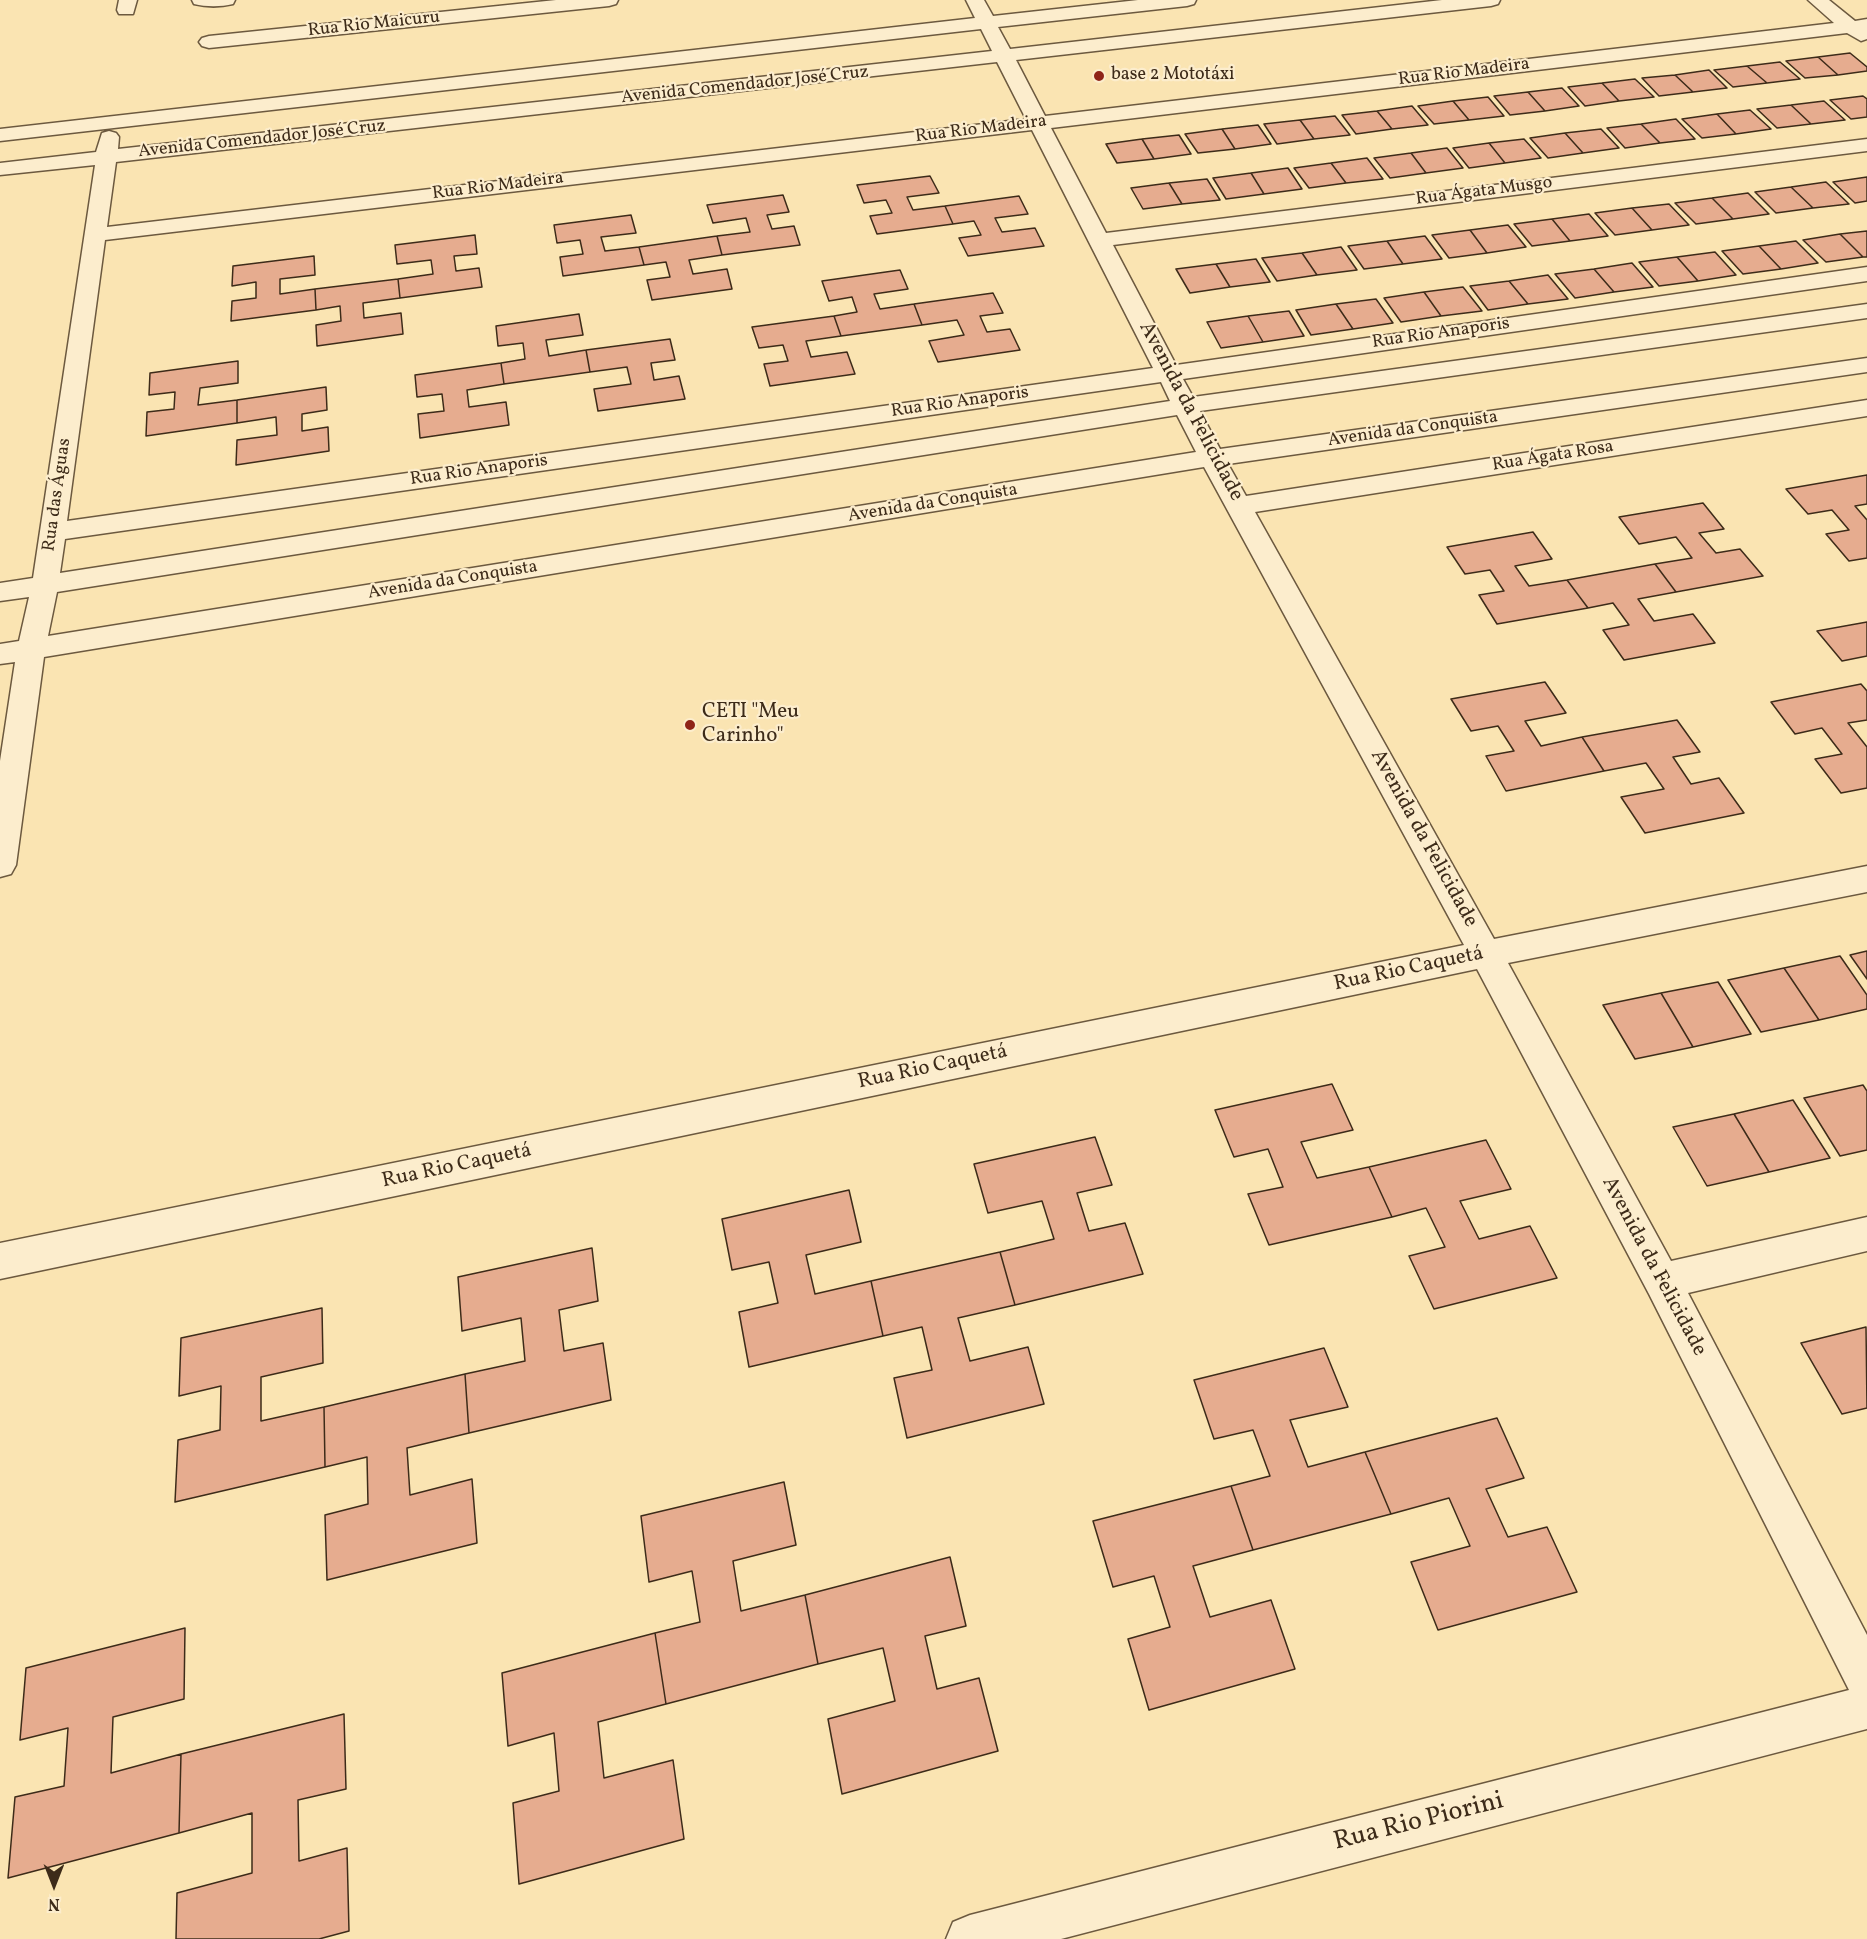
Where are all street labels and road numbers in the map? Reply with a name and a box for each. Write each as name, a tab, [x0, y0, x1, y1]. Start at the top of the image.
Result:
street label: Rua Rio Maicuru	[307, 7, 441, 43]
street label: Rua Rio Madeira	[1397, 54, 1531, 92]
street label: Avenida Comendador José Cruz	[620, 62, 870, 110]
street label: Rua Rio Madeira	[914, 111, 1048, 149]
street label: Avenida Comendador José Cruz	[137, 116, 387, 164]
street label: Rua Rio Madeira	[431, 168, 565, 206]
street label: Rua Ágata Musgo	[1414, 173, 1554, 211]
street label: Rua Rio Anaporis	[1371, 314, 1511, 354]
street label: Avenida da Felicidade	[1132, 318, 1248, 506]
street label: Rua Rio Anaporis	[890, 383, 1030, 423]
street label: Avenida da Conquista	[1327, 407, 1499, 453]
street label: Rua das Águas	[39, 437, 77, 553]
street label: Rua Ágata Rosa	[1491, 437, 1615, 477]
street label: Rua Rio Anaporis	[409, 451, 549, 491]
street label: Avenida da Conquista	[847, 480, 1019, 528]
street label: Avenida da Conquista	[367, 557, 539, 605]
street label: Avenida da Felicidade	[1364, 746, 1482, 932]
street label: Rua Rio Caquetá	[1332, 942, 1486, 998]
street label: Rua Rio Caquetá	[856, 1040, 1010, 1096]
street label: Rua Rio Caquetá	[380, 1139, 534, 1195]
street label: Avenida da Felicidade	[1595, 1173, 1711, 1361]
street label: Rua Rio Piorini	[1331, 1787, 1507, 1859]

